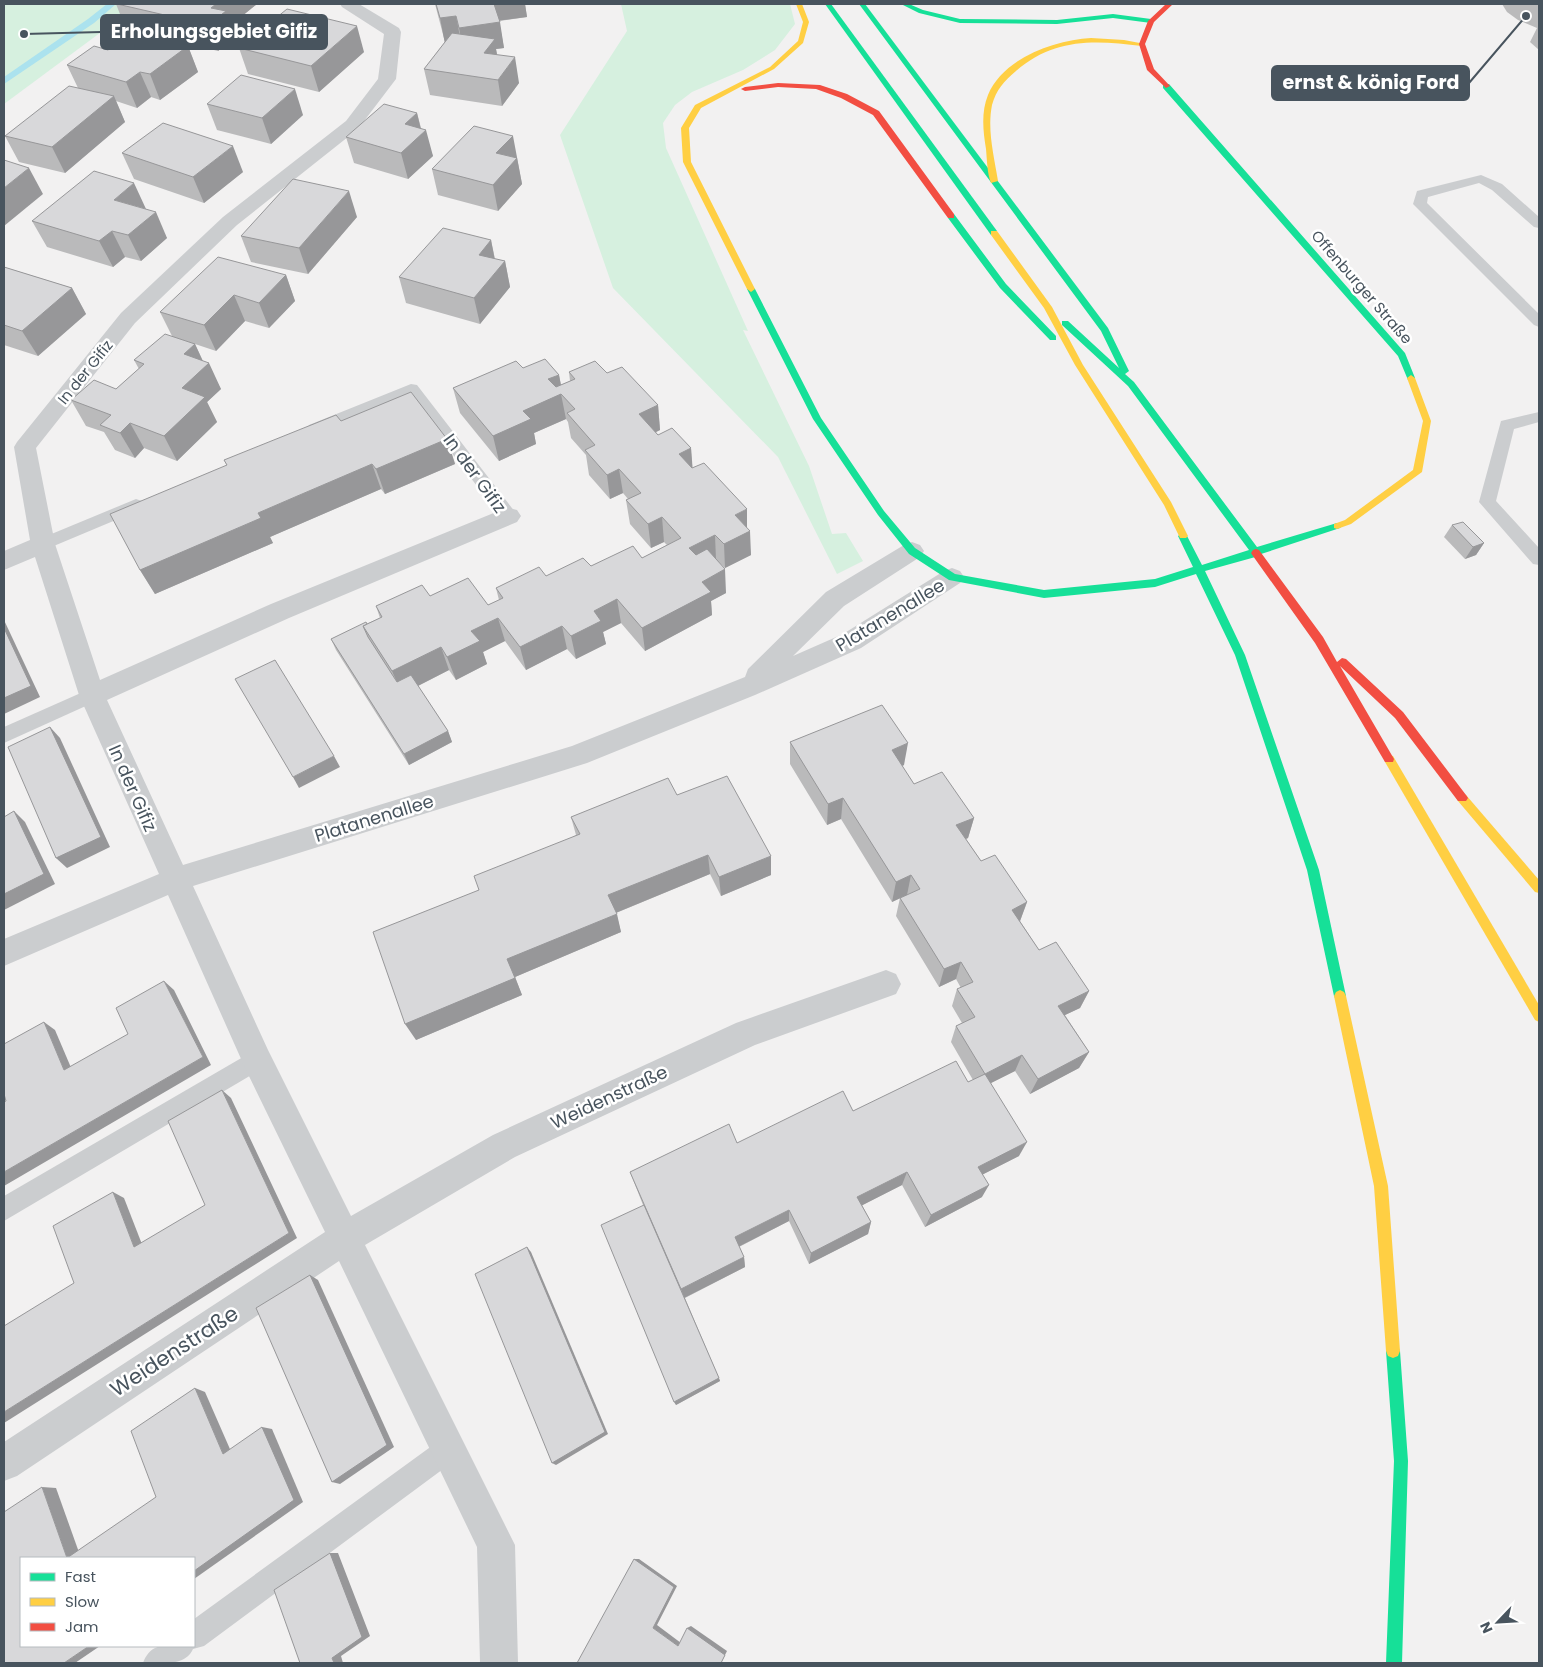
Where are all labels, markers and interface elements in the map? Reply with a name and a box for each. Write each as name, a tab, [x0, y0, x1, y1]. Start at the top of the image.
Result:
callout: Erholungsgebiet Gifiz	[101, 15, 327, 49]
text: Erholungsgebiet Gifiz	[111, 18, 317, 45]
callout: ernst & könig Ford	[1272, 66, 1469, 100]
text: ernst & könig Ford	[1283, 69, 1459, 96]
street label: Offenburger Straße	[1307, 226, 1417, 348]
street label: In der Gifiz	[53, 335, 118, 409]
street label: In der Gifiz	[438, 428, 512, 518]
street label: Platanenallee	[831, 573, 949, 657]
street label: In der Gifiz	[103, 741, 163, 835]
street label: Platanenallee	[311, 788, 437, 848]
street label: Weidenstraße	[546, 1059, 672, 1135]
street label: Weidenstraße	[104, 1299, 244, 1403]
legend	[20, 1557, 195, 1647]
text: Fast	[65, 1566, 96, 1587]
text: Slow	[65, 1591, 100, 1612]
north arrow	[1473, 1597, 1523, 1647]
text: Jam	[65, 1616, 99, 1637]
text: N	[1475, 1618, 1498, 1636]

